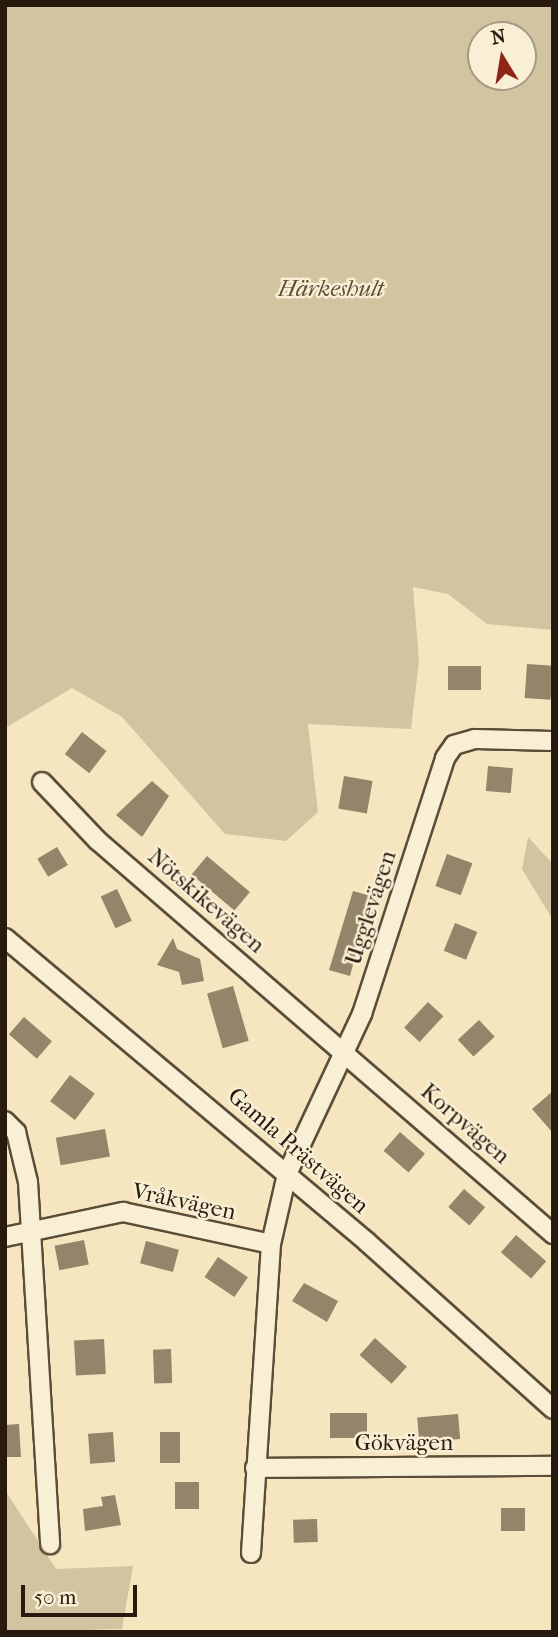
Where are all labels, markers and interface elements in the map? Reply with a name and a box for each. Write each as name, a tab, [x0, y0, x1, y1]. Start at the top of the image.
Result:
north arrow	[467, 21, 537, 91]
text: N	[489, 25, 508, 50]
park label: Härkeshult	[278, 275, 384, 303]
street label: Nötskikevägen	[142, 843, 270, 959]
street label: Ugglevägen	[340, 847, 402, 969]
street label: Korpvägen	[415, 1078, 515, 1170]
street label: Gamla Prästvägen	[222, 1082, 374, 1220]
street label: Vråkvägen	[130, 1178, 238, 1226]
street label: Gökvägen	[355, 1429, 453, 1457]
scale bar	[24, 1570, 140, 1614]
text: 50 m	[34, 1585, 77, 1609]

